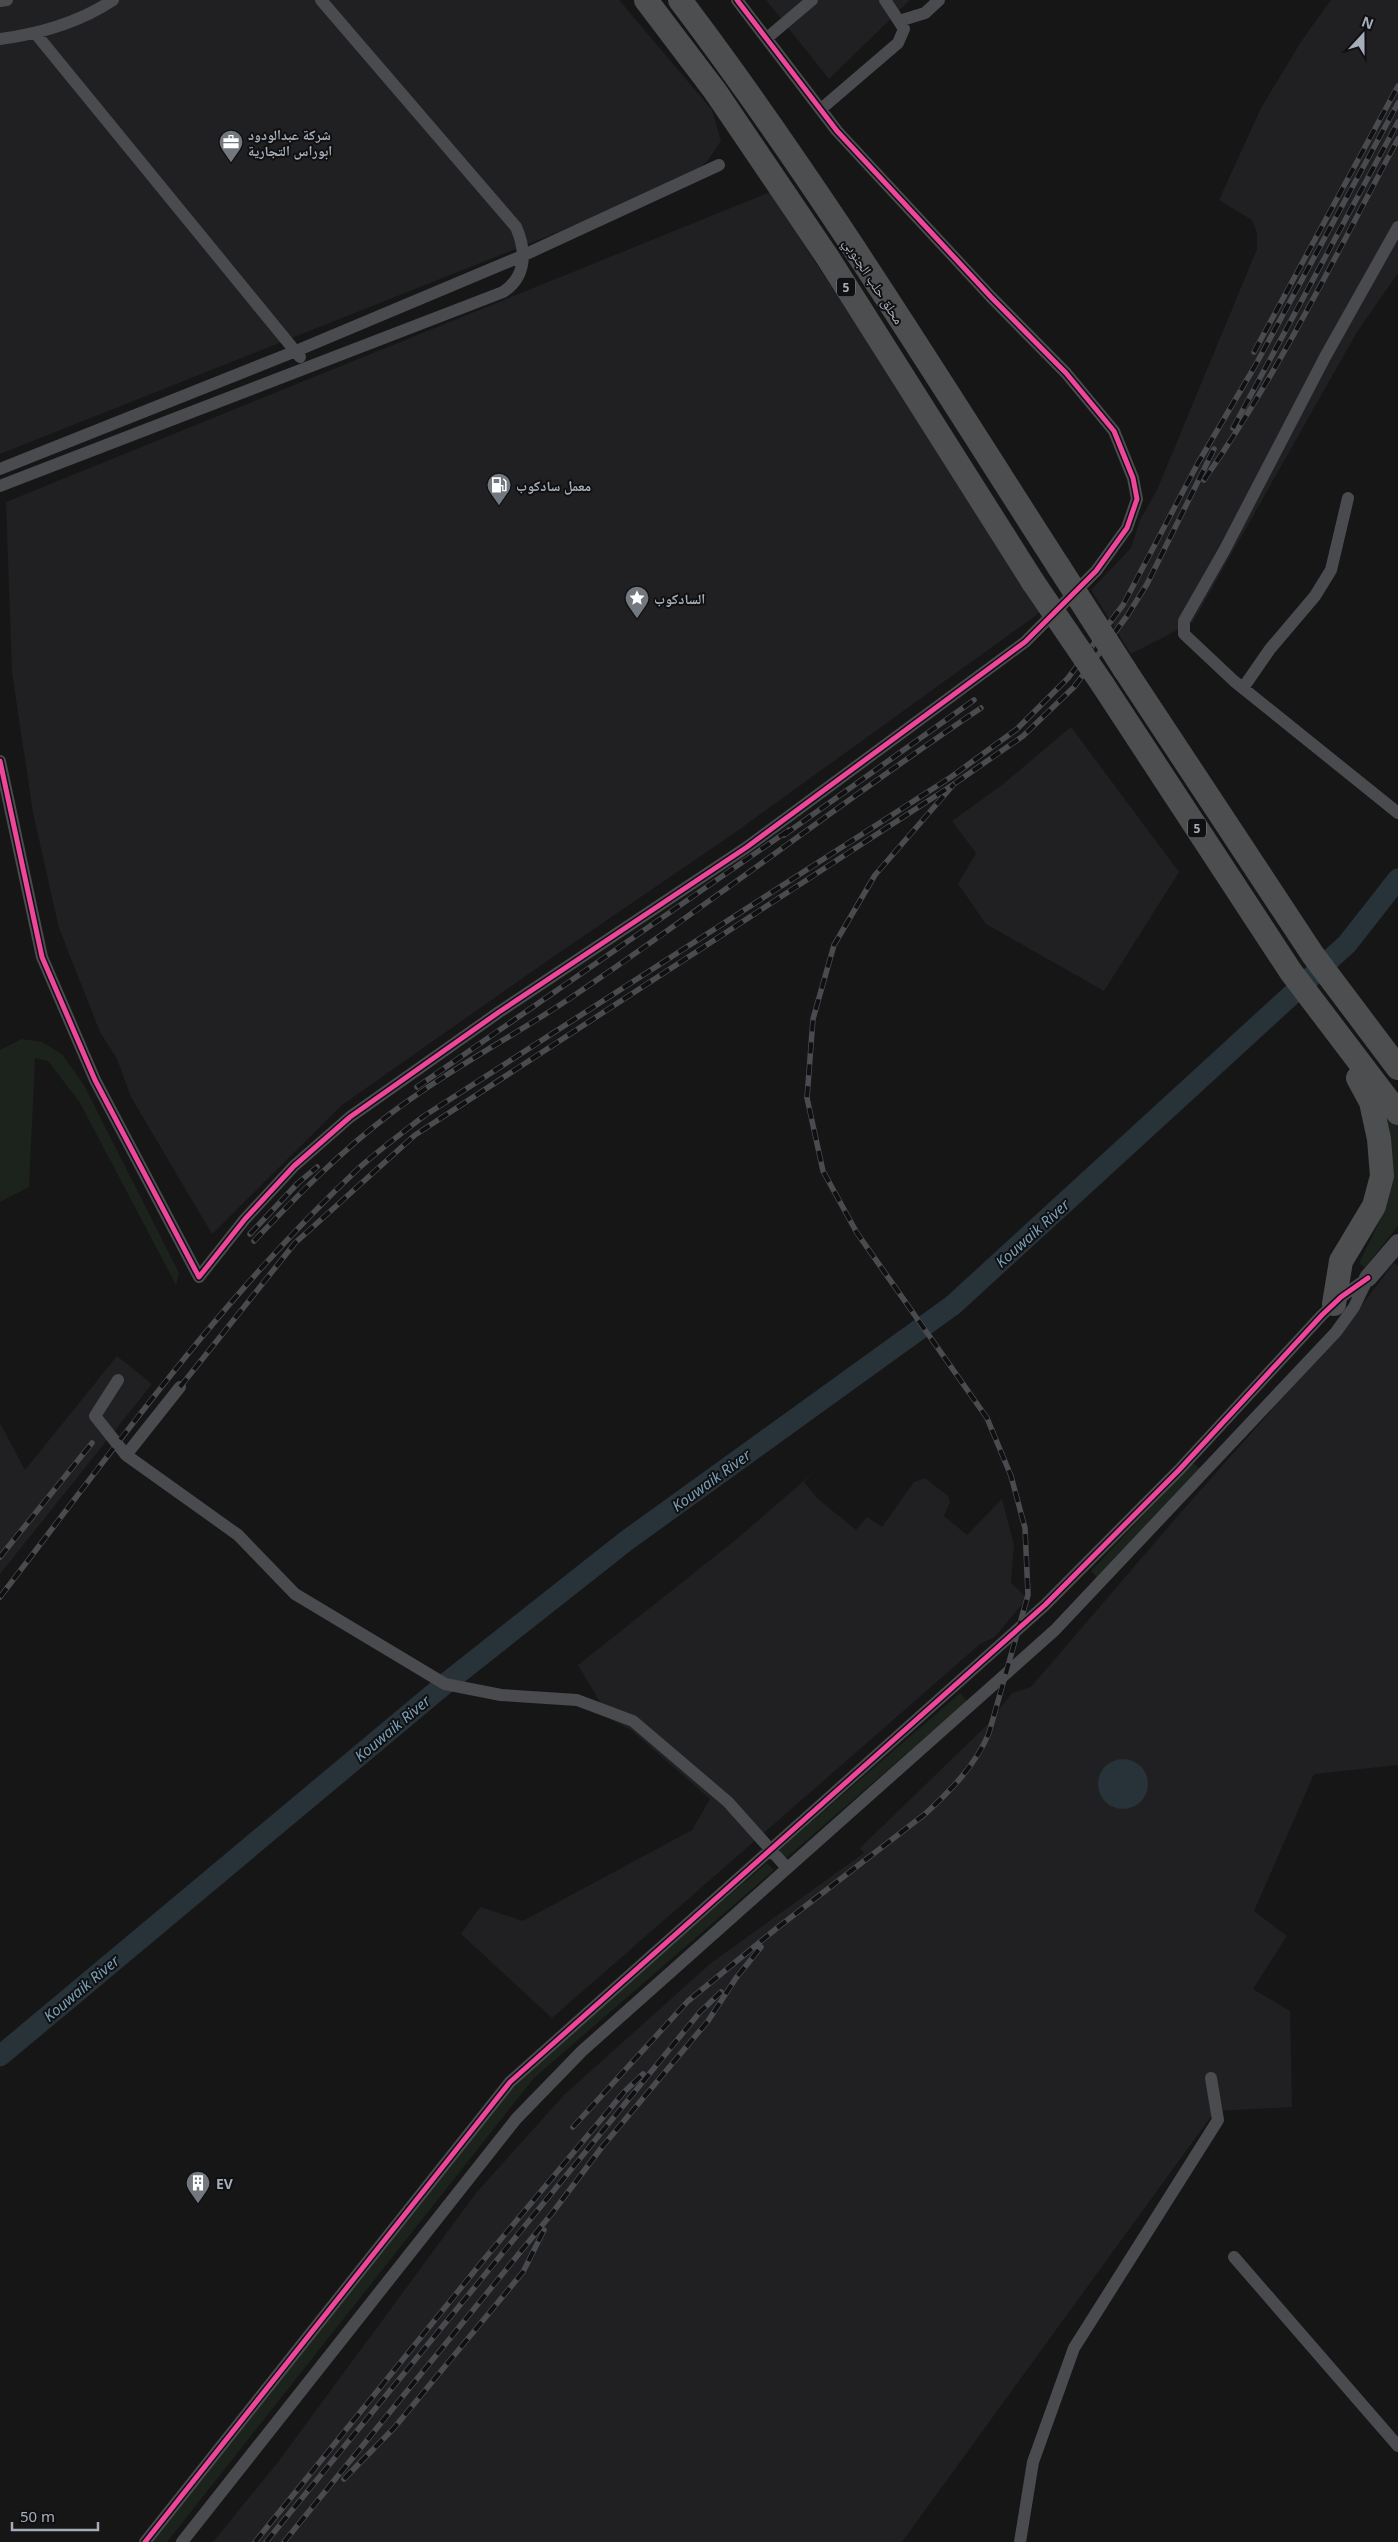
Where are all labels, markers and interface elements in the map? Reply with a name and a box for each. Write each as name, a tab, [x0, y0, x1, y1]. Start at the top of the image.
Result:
north arrow	[1338, 10, 1388, 60]
text: N	[1359, 11, 1377, 33]
place label: شركة عبدالودود ابوراس التجارية	[248, 125, 332, 160]
office icon: شركة عبدالودود ابوراس التجارية	[218, 129, 244, 163]
street label: محلق حلب الجنوبي	[837, 234, 909, 329]
road number: 5	[837, 278, 855, 296]
fuel station icon: معمل سادكوب	[486, 472, 512, 506]
place label: معمل سادكوب	[516, 476, 591, 495]
place icon: السادكوب	[624, 585, 650, 619]
place label: السادكوب	[654, 589, 705, 608]
road number: 5	[1188, 818, 1206, 838]
water label: Kouwaik River	[991, 1194, 1074, 1272]
water label: Kouwaik River	[667, 1444, 755, 1515]
water label: Kouwaik River	[350, 1690, 435, 1766]
water label: Kouwaik River	[39, 1950, 124, 2026]
building icon: EV	[185, 2170, 211, 2204]
place label: EV	[216, 2174, 234, 2193]
scale bar	[12, 2500, 99, 2532]
text: 50 m	[20, 2506, 55, 2526]

